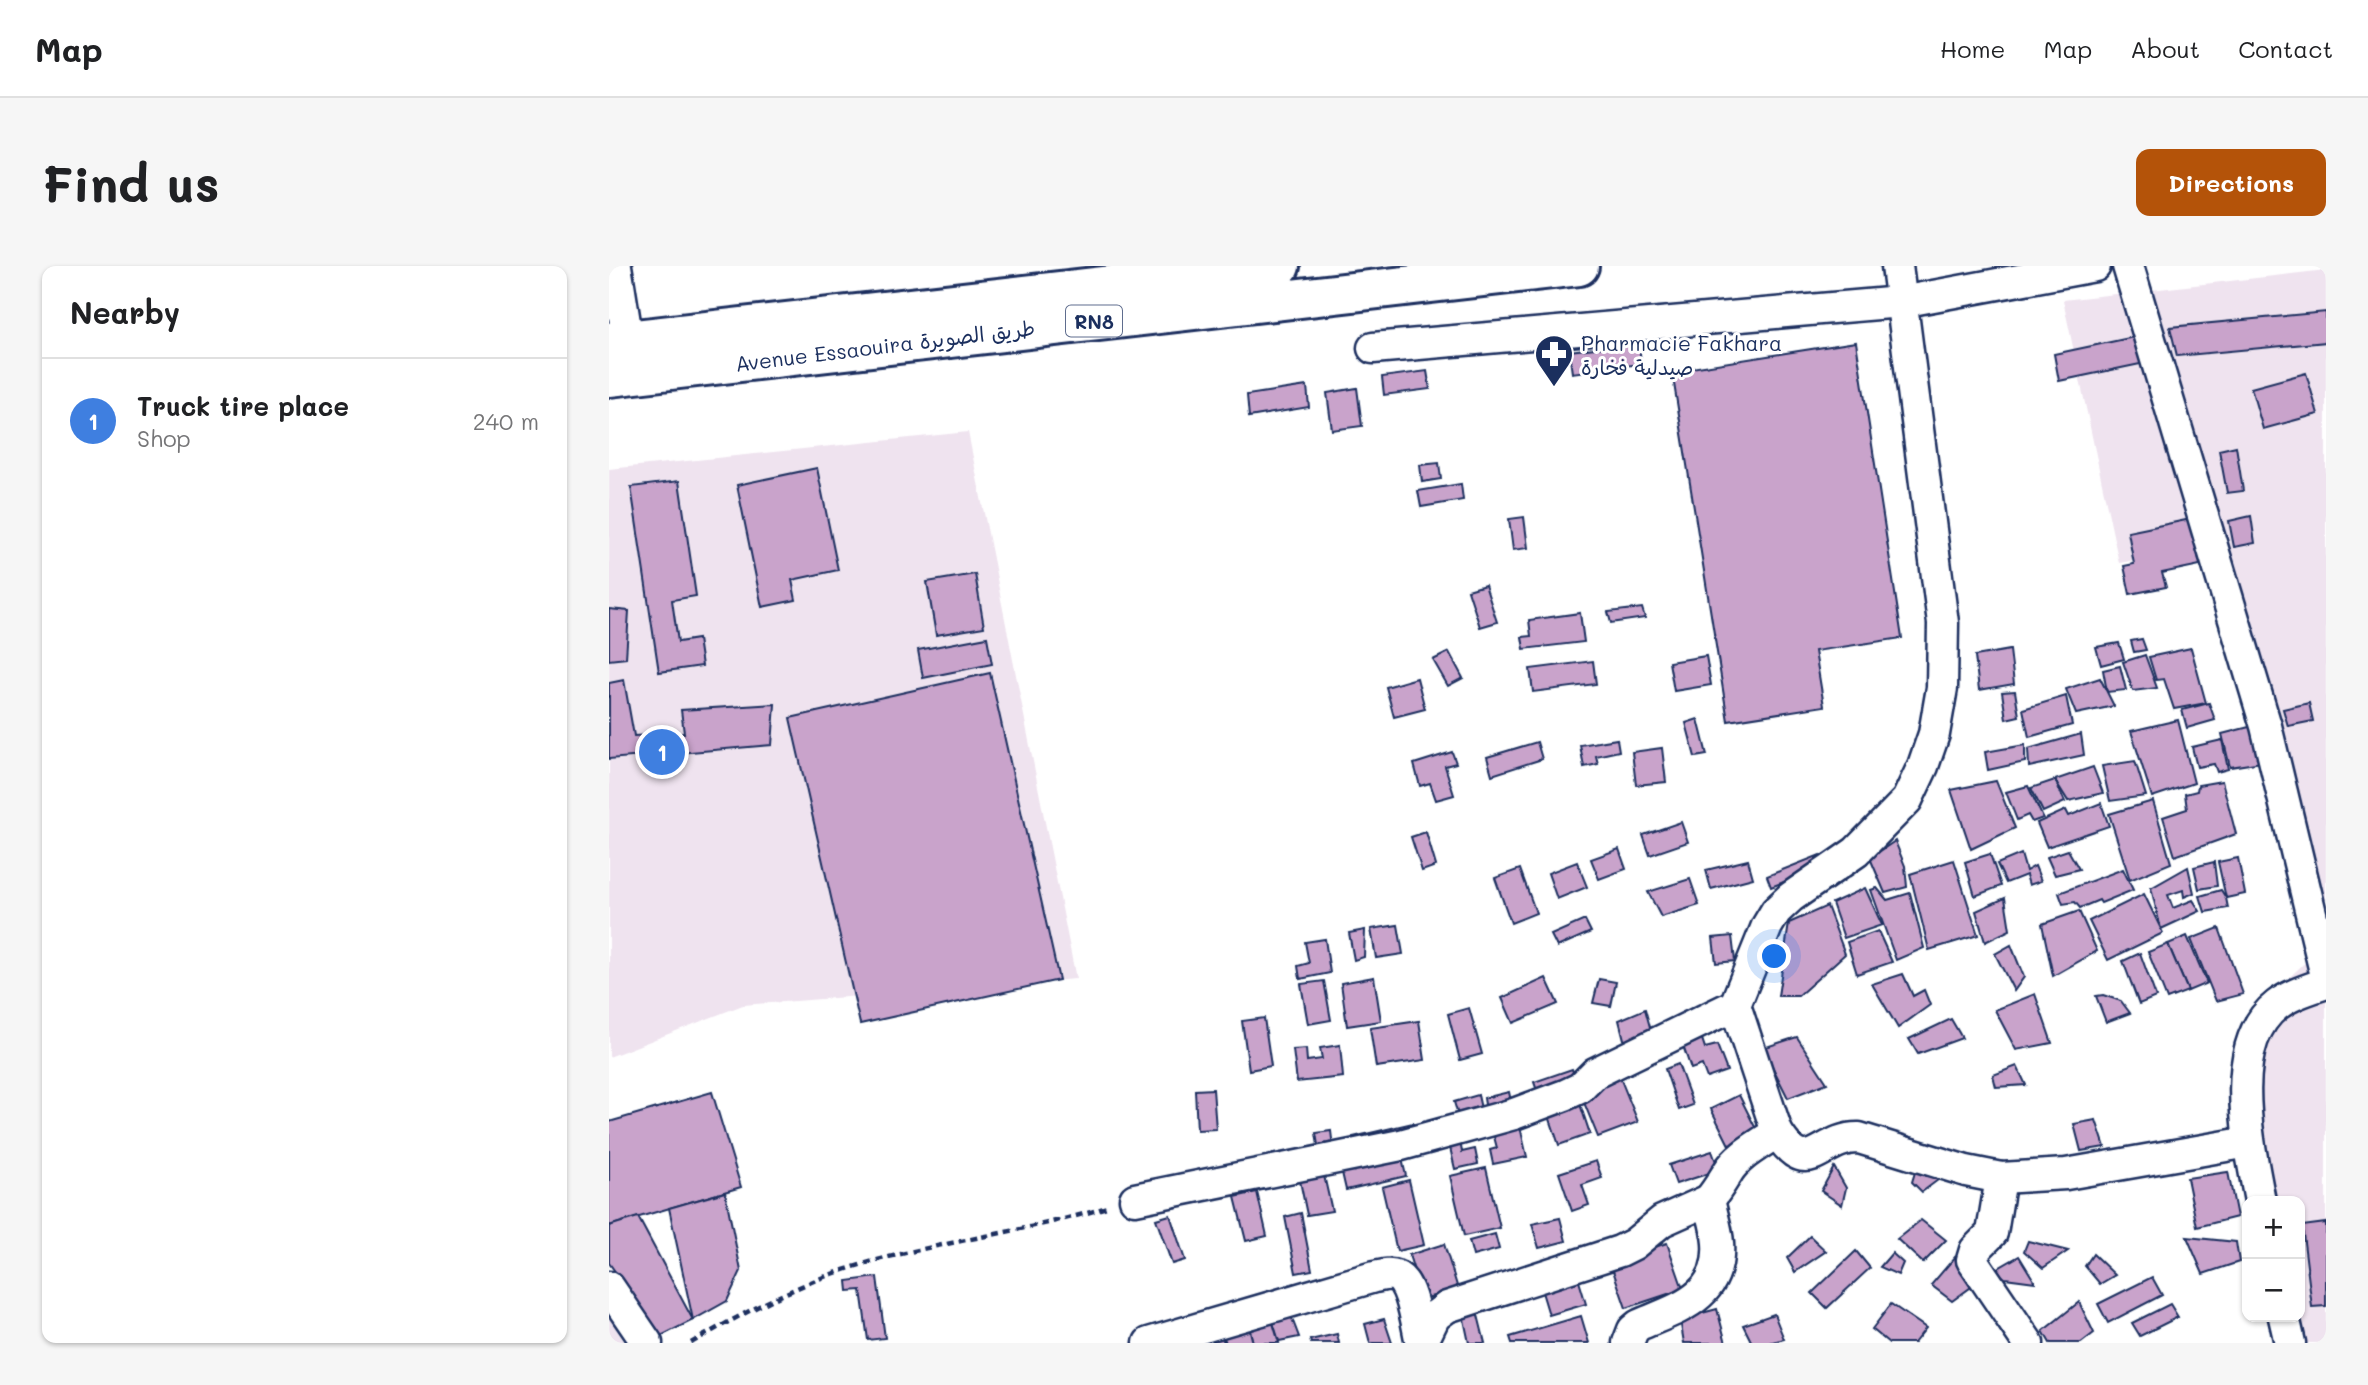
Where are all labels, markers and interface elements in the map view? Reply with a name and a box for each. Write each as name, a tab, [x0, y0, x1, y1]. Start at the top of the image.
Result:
text: Map	[35, 27, 103, 70]
text: Home	[1940, 33, 2005, 64]
text: Map	[2043, 33, 2092, 64]
text: About	[2130, 33, 2200, 64]
text: Contact	[2238, 33, 2333, 64]
button: Directions	[2136, 149, 2326, 216]
text: Find us	[42, 151, 220, 214]
text: Nearby	[70, 292, 180, 332]
road number: RN8	[1066, 306, 1122, 336]
street label: Avenue Essaouira طريق الصويرة	[734, 313, 1036, 378]
place label: Pharmacie Fakhara صيدلية فخارة	[1581, 329, 1782, 380]
pharmacy icon: Pharmacie Fakhara صيدلية فخارة	[1533, 333, 1575, 388]
text: Truck tire place	[137, 389, 349, 423]
text: 1	[88, 406, 98, 436]
text: 240 m	[473, 406, 539, 436]
text: Shop	[137, 423, 191, 453]
pin: 1	[639, 726, 685, 778]
your location	[1757, 939, 1791, 973]
map controls	[2242, 1196, 2305, 1322]
button: +	[2242, 1196, 2305, 1259]
button: −	[2242, 1259, 2305, 1322]

